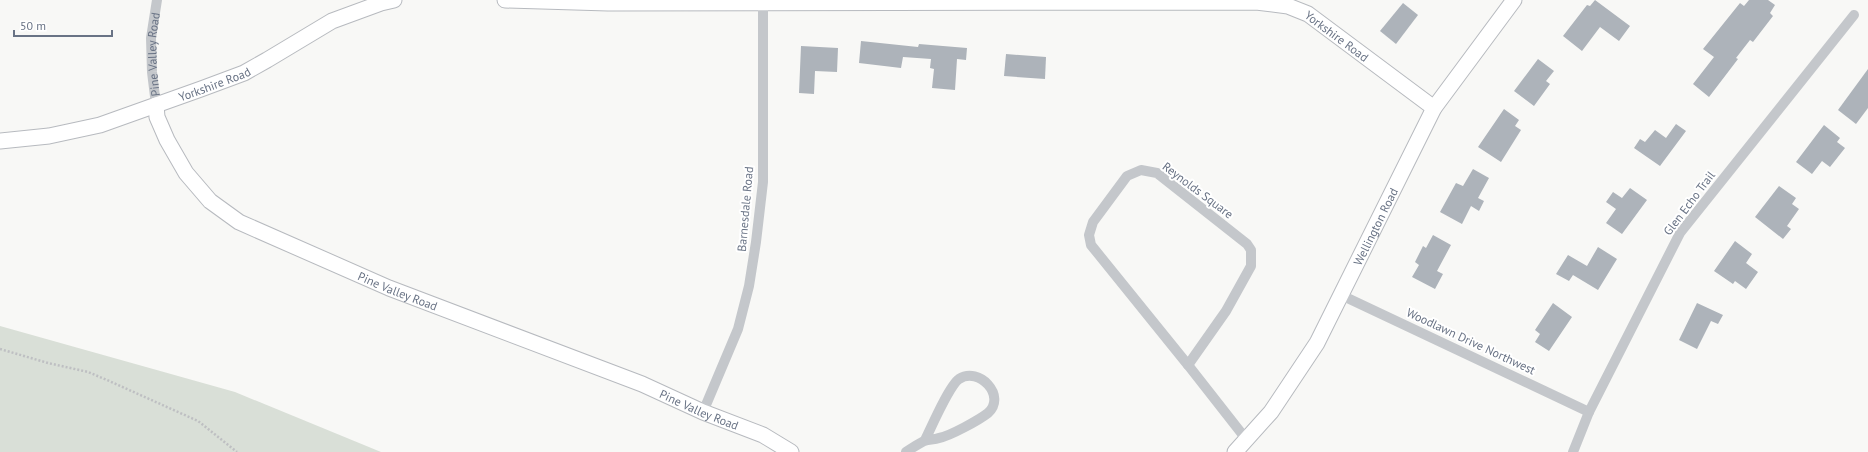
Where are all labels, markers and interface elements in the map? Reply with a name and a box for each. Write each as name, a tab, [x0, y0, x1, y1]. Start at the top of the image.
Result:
street label: Yorkshire Road	[1302, 7, 1372, 64]
street label: Pine Valley Road	[143, 11, 162, 97]
scale bar	[14, 12, 112, 38]
text: 50 m	[20, 18, 46, 33]
street label: Yorkshire Road	[176, 63, 253, 104]
street label: Reynolds Square	[1160, 159, 1236, 221]
street label: Barnesdale Road	[734, 166, 756, 252]
street label: Glen Echo Trail	[1660, 168, 1718, 238]
street label: Wellington Road	[1350, 185, 1401, 268]
street label: Pine Valley Road	[356, 268, 440, 313]
street label: Woodlawn Drive Northwest	[1404, 305, 1538, 377]
street label: Pine Valley Road	[657, 386, 741, 432]

